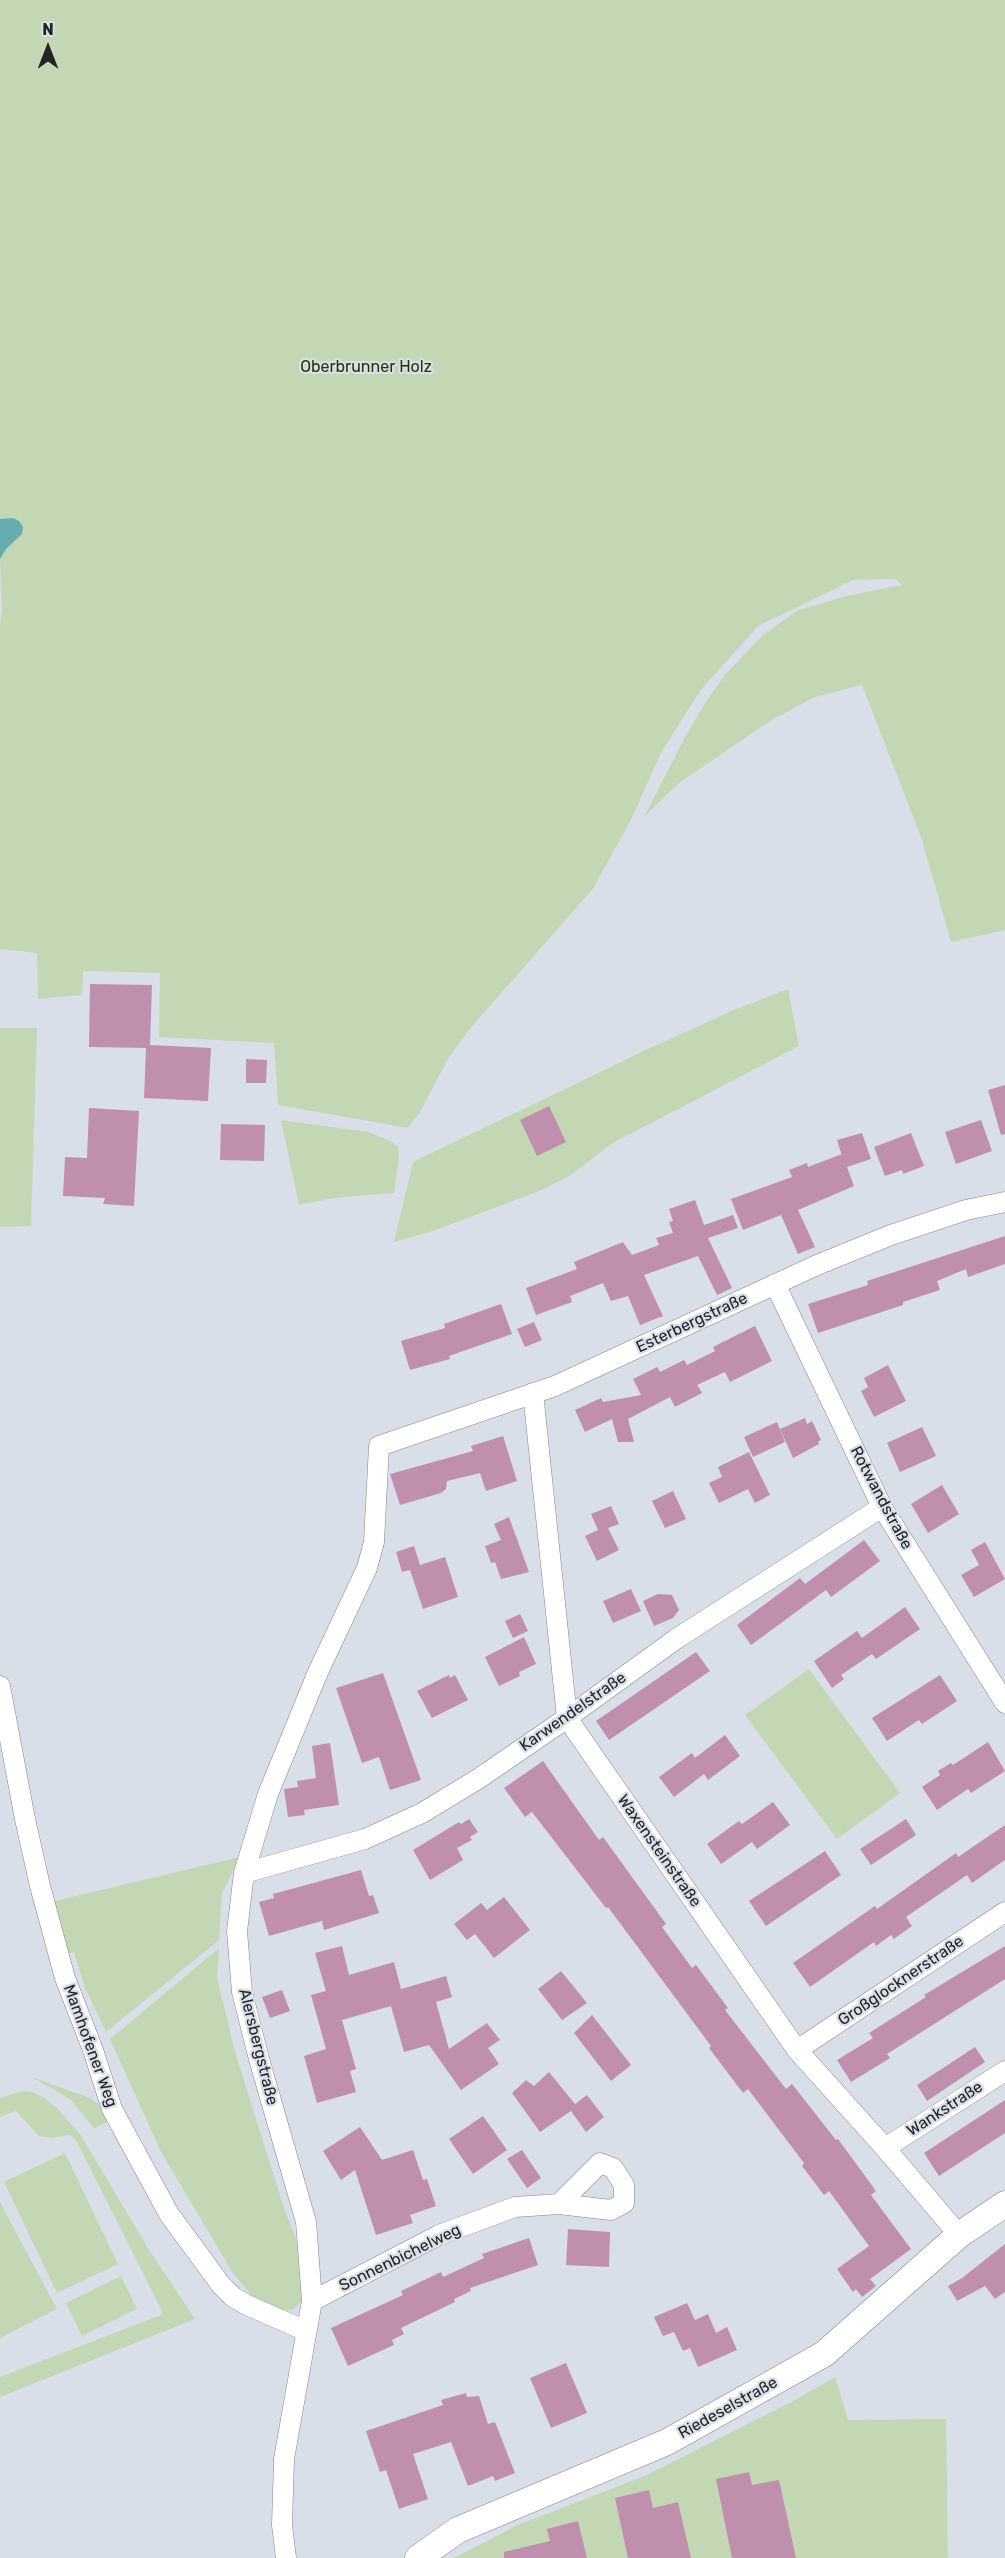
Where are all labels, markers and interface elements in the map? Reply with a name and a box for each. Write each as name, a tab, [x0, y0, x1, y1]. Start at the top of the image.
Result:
north arrow	[18, 18, 78, 78]
text: N	[42, 20, 54, 39]
park label: Oberbrunner Holz	[300, 357, 432, 377]
street label: Esterbergstraße	[633, 1289, 751, 1357]
street label: Rotwandstraße	[846, 1443, 916, 1553]
street label: Karwendelstraße	[516, 1668, 630, 1756]
street label: Waxensteinstraße	[613, 1791, 705, 1911]
street label: Großglocknerstraße	[835, 1932, 967, 2030]
street label: Mamhofener Weg	[59, 1982, 121, 2110]
street label: Alersbergstraße	[234, 1987, 282, 2107]
street label: Wankstraße	[903, 2077, 987, 2141]
street label: Sonnenbichelweg	[336, 2220, 464, 2296]
street label: Riedeselstraße	[675, 2373, 781, 2443]

